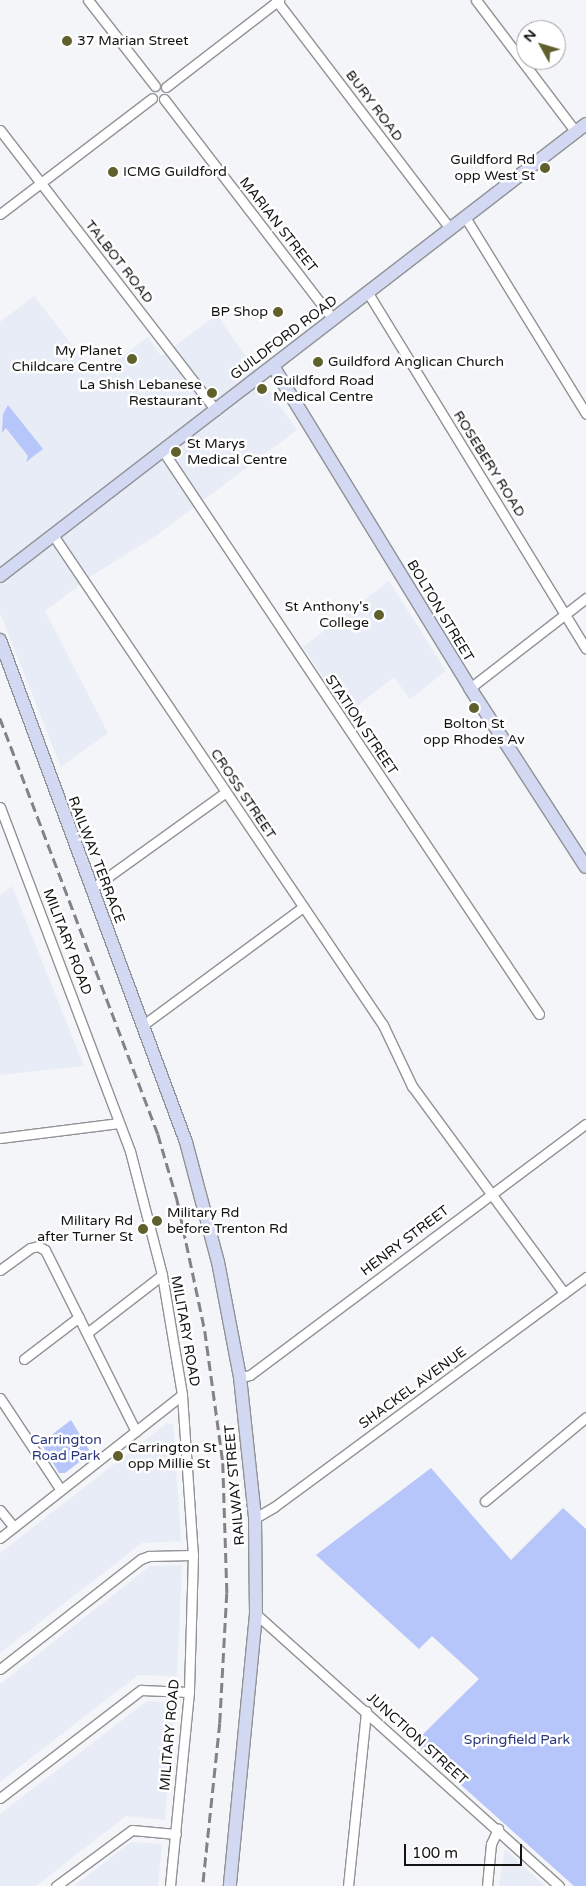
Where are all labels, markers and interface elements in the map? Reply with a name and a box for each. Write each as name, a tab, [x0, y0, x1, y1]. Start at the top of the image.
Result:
north arrow	[516, 20, 566, 70]
text: N	[520, 26, 540, 46]
place label: 37 Marian Street	[77, 33, 189, 49]
marker: 37 Marian Street	[61, 35, 73, 47]
street label: BURY ROAD	[342, 67, 406, 145]
place label: Guildford Rd opp West St	[450, 152, 535, 184]
marker: Guildford Rd opp West St	[539, 162, 551, 174]
place label: ICMG Guildford	[123, 164, 227, 180]
marker: ICMG Guildford	[107, 166, 119, 178]
street label: MARIAN STREET	[236, 174, 320, 276]
street label: TALBOT ROAD	[81, 217, 157, 307]
street label: GUILDFORD ROAD	[227, 292, 341, 384]
place label: BP Shop	[211, 304, 268, 320]
marker: BP Shop	[272, 306, 284, 318]
place label: My Planet Childcare Centre	[12, 343, 122, 376]
marker: My Planet Childcare Centre	[126, 353, 138, 365]
place label: Guildford Anglican Church	[328, 354, 504, 370]
marker: Guildford Anglican Church	[312, 356, 324, 368]
place label: Guildford Road Medical Centre	[273, 373, 374, 406]
place label: La Shish Lebanese Restaurant	[79, 377, 202, 410]
marker: Guildford Road Medical Centre	[255, 382, 269, 396]
marker: La Shish Lebanese Restaurant	[206, 387, 218, 399]
street label: ROSEBERY ROAD	[450, 408, 528, 520]
place label: St Marys Medical Centre	[187, 436, 287, 468]
marker: St Marys Medical Centre	[169, 445, 183, 459]
street label: BOLTON STREET	[403, 557, 477, 665]
place label: St Anthony's College	[285, 599, 369, 632]
marker: St Anthony's College	[373, 609, 385, 621]
street label: STATION STREET	[321, 672, 401, 778]
marker: Bolton St opp Rhodes Av	[468, 702, 480, 714]
place label: Bolton St opp Rhodes Av	[423, 716, 525, 749]
street label: CROSS STREET	[207, 746, 279, 842]
street label: RAILWAY TERRACE	[64, 794, 128, 926]
street label: MILITARY ROAD	[39, 887, 95, 997]
street label: HENRY STREET	[358, 1202, 452, 1280]
place label: Military Rd before Trenton Rd	[167, 1205, 288, 1238]
place label: Military Rd after Turner St	[37, 1213, 133, 1246]
marker: Military Rd before Trenton Rd	[151, 1215, 163, 1227]
marker: Military Rd after Turner St	[137, 1223, 149, 1235]
street label: MILITARY ROAD	[167, 1274, 203, 1388]
street label: SHACKEL AVENUE	[356, 1343, 470, 1433]
street label: RAILWAY STREET	[221, 1424, 249, 1546]
park label: Carrington Road Park	[30, 1432, 102, 1464]
place label: Carrington St opp Millie St	[128, 1440, 217, 1472]
marker: Carrington St opp Millie St	[112, 1450, 124, 1462]
street label: MILITARY ROAD	[157, 1678, 183, 1792]
street label: JUNCTION STREET	[363, 1689, 471, 1789]
park label: Springfield Park	[464, 1732, 570, 1748]
scale bar	[406, 1834, 524, 1866]
text: 100 m	[412, 1844, 458, 1862]

